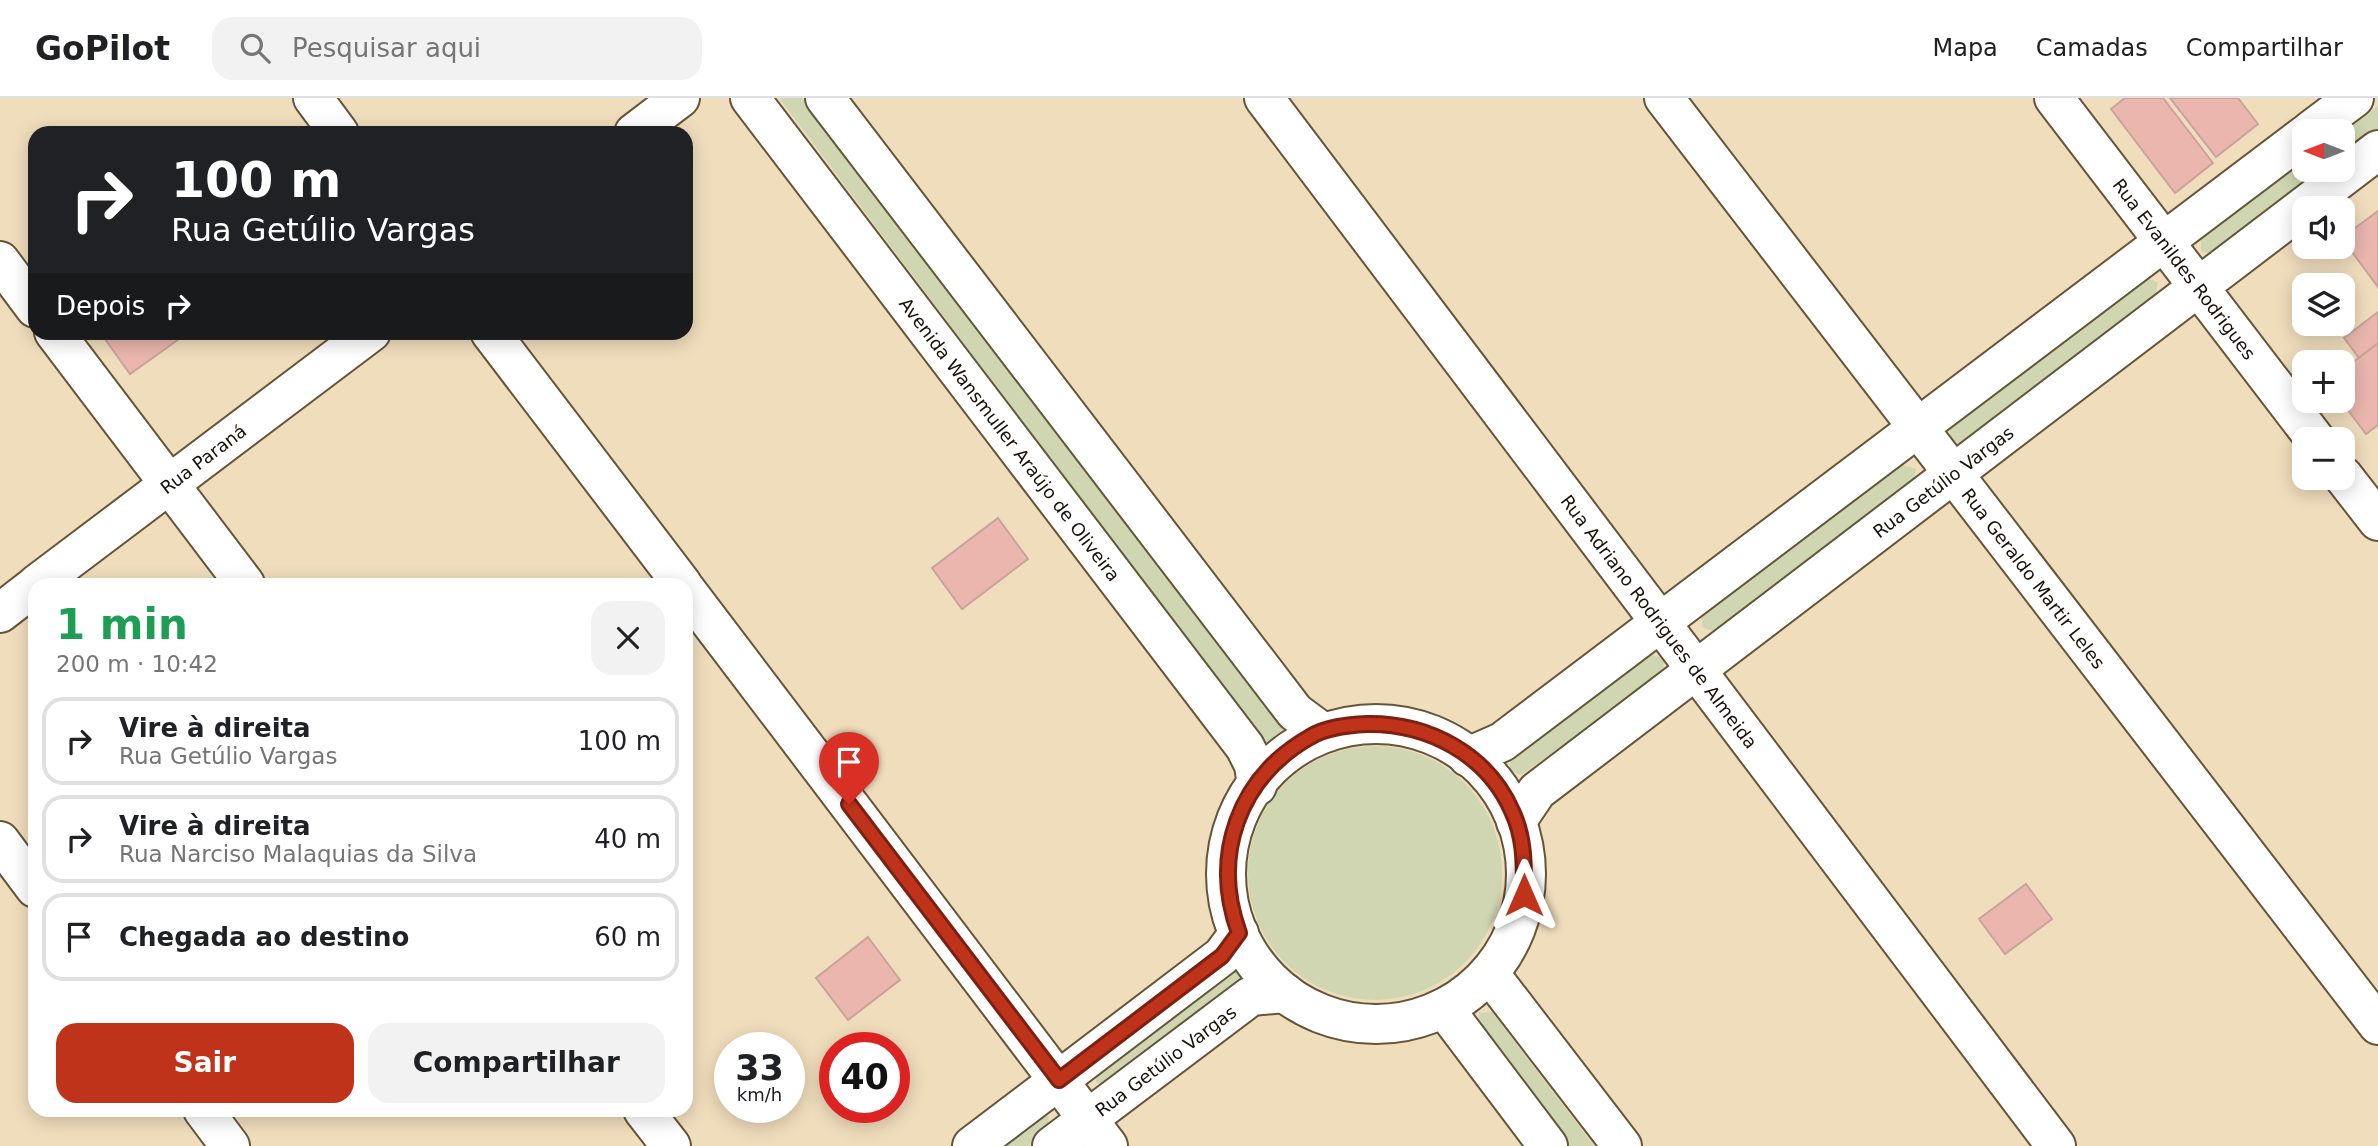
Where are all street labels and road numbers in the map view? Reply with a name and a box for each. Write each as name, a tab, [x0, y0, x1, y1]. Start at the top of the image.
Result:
street label: Rua Evanildes Rodrigues	[2109, 174, 2260, 363]
street label: Avenida Wansmuller Araújo de Oliveira	[895, 293, 1125, 585]
street label: Rua Paraná	[156, 420, 250, 498]
street label: Rua Getúlio Vargas	[1869, 421, 2017, 542]
street label: Rua Geraldo Martir Leles	[1958, 484, 2110, 672]
street label: Rua Adriano Rodrigues de Almeida	[1557, 490, 1762, 752]
street label: Rua Getúlio Vargas	[1091, 1001, 1240, 1120]

